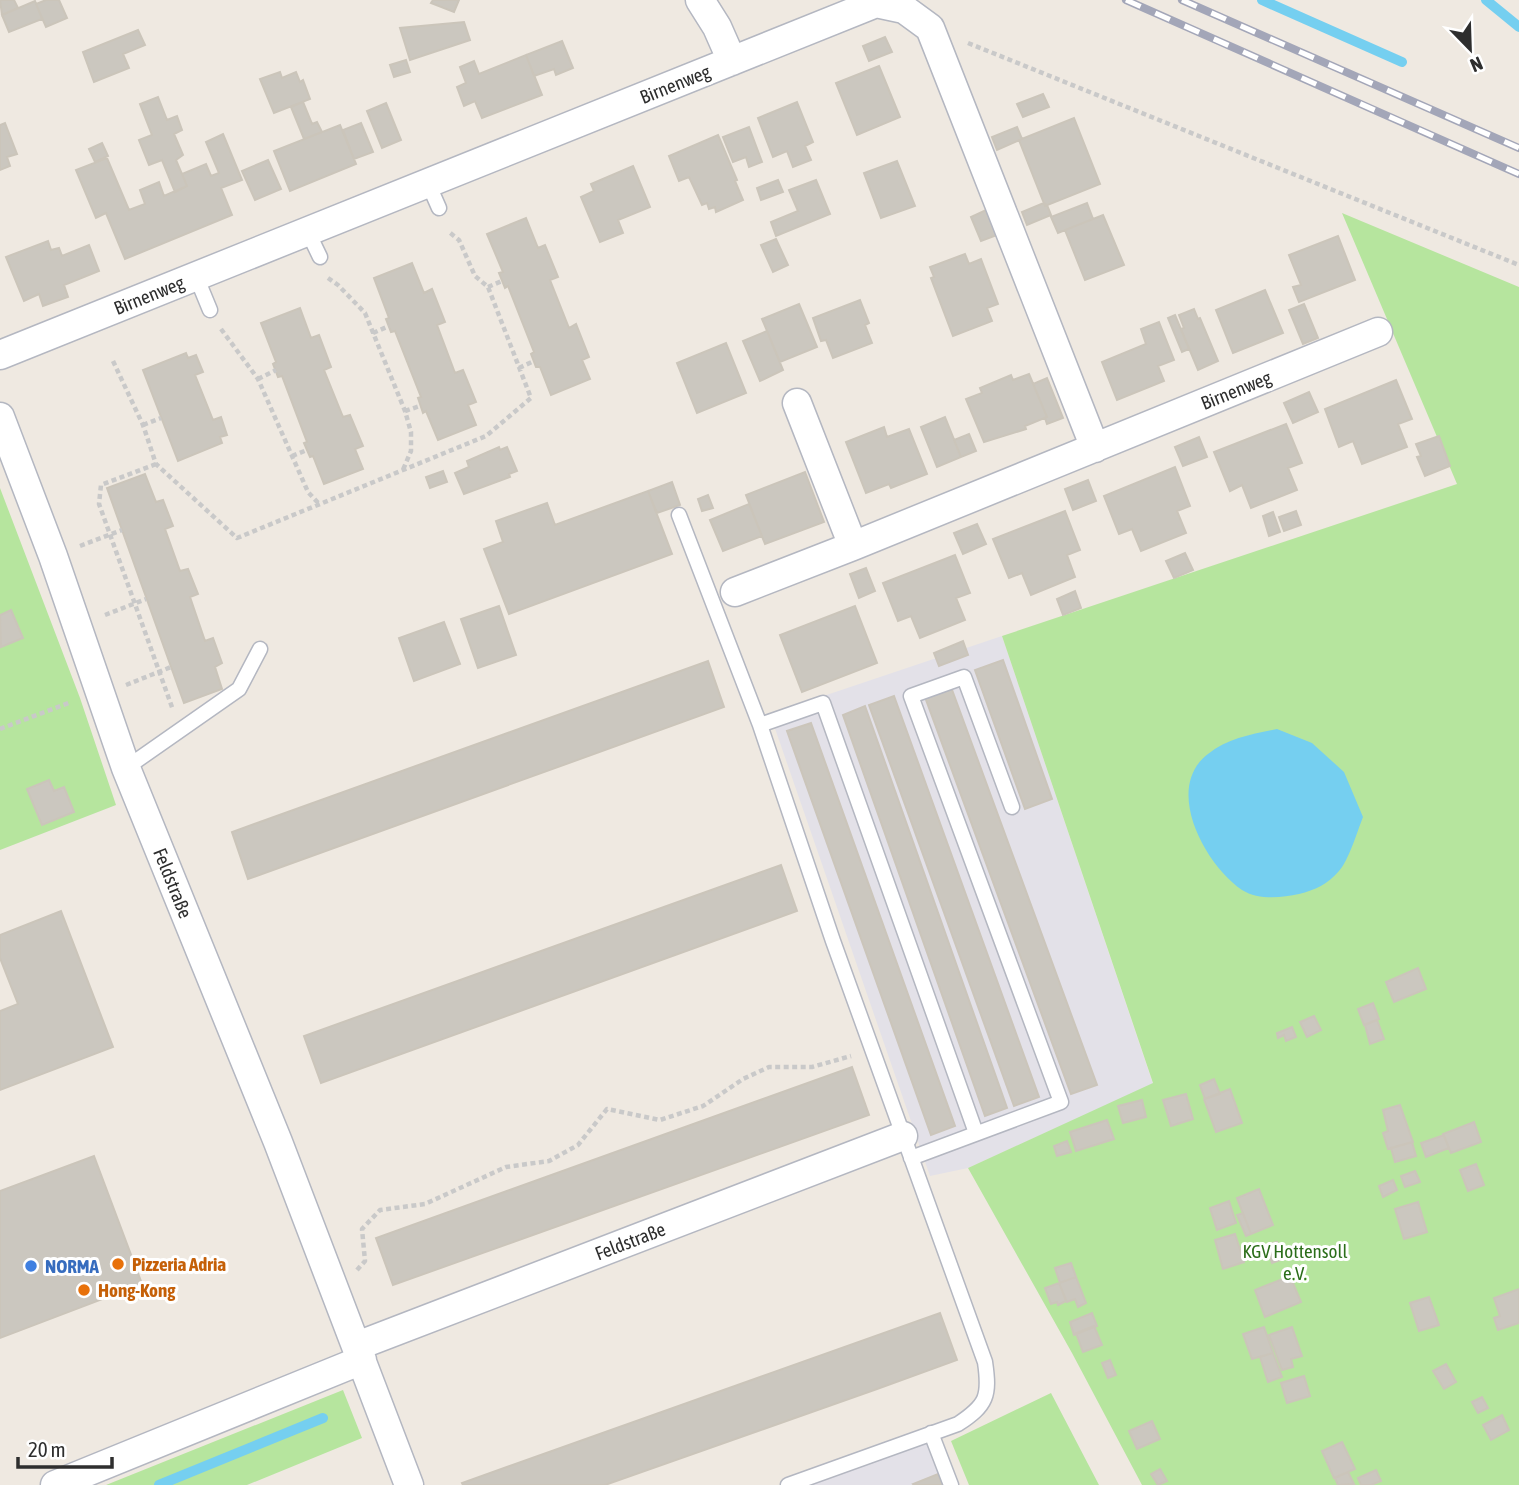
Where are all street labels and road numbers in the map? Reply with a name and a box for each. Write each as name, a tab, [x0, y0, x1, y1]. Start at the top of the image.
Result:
street label: Birnenweg	[637, 60, 714, 108]
street label: Birnenweg	[111, 271, 188, 319]
street label: Birnenweg	[1198, 366, 1275, 414]
street label: Feldstraße	[149, 845, 197, 921]
street label: Feldstraße	[592, 1218, 668, 1264]

